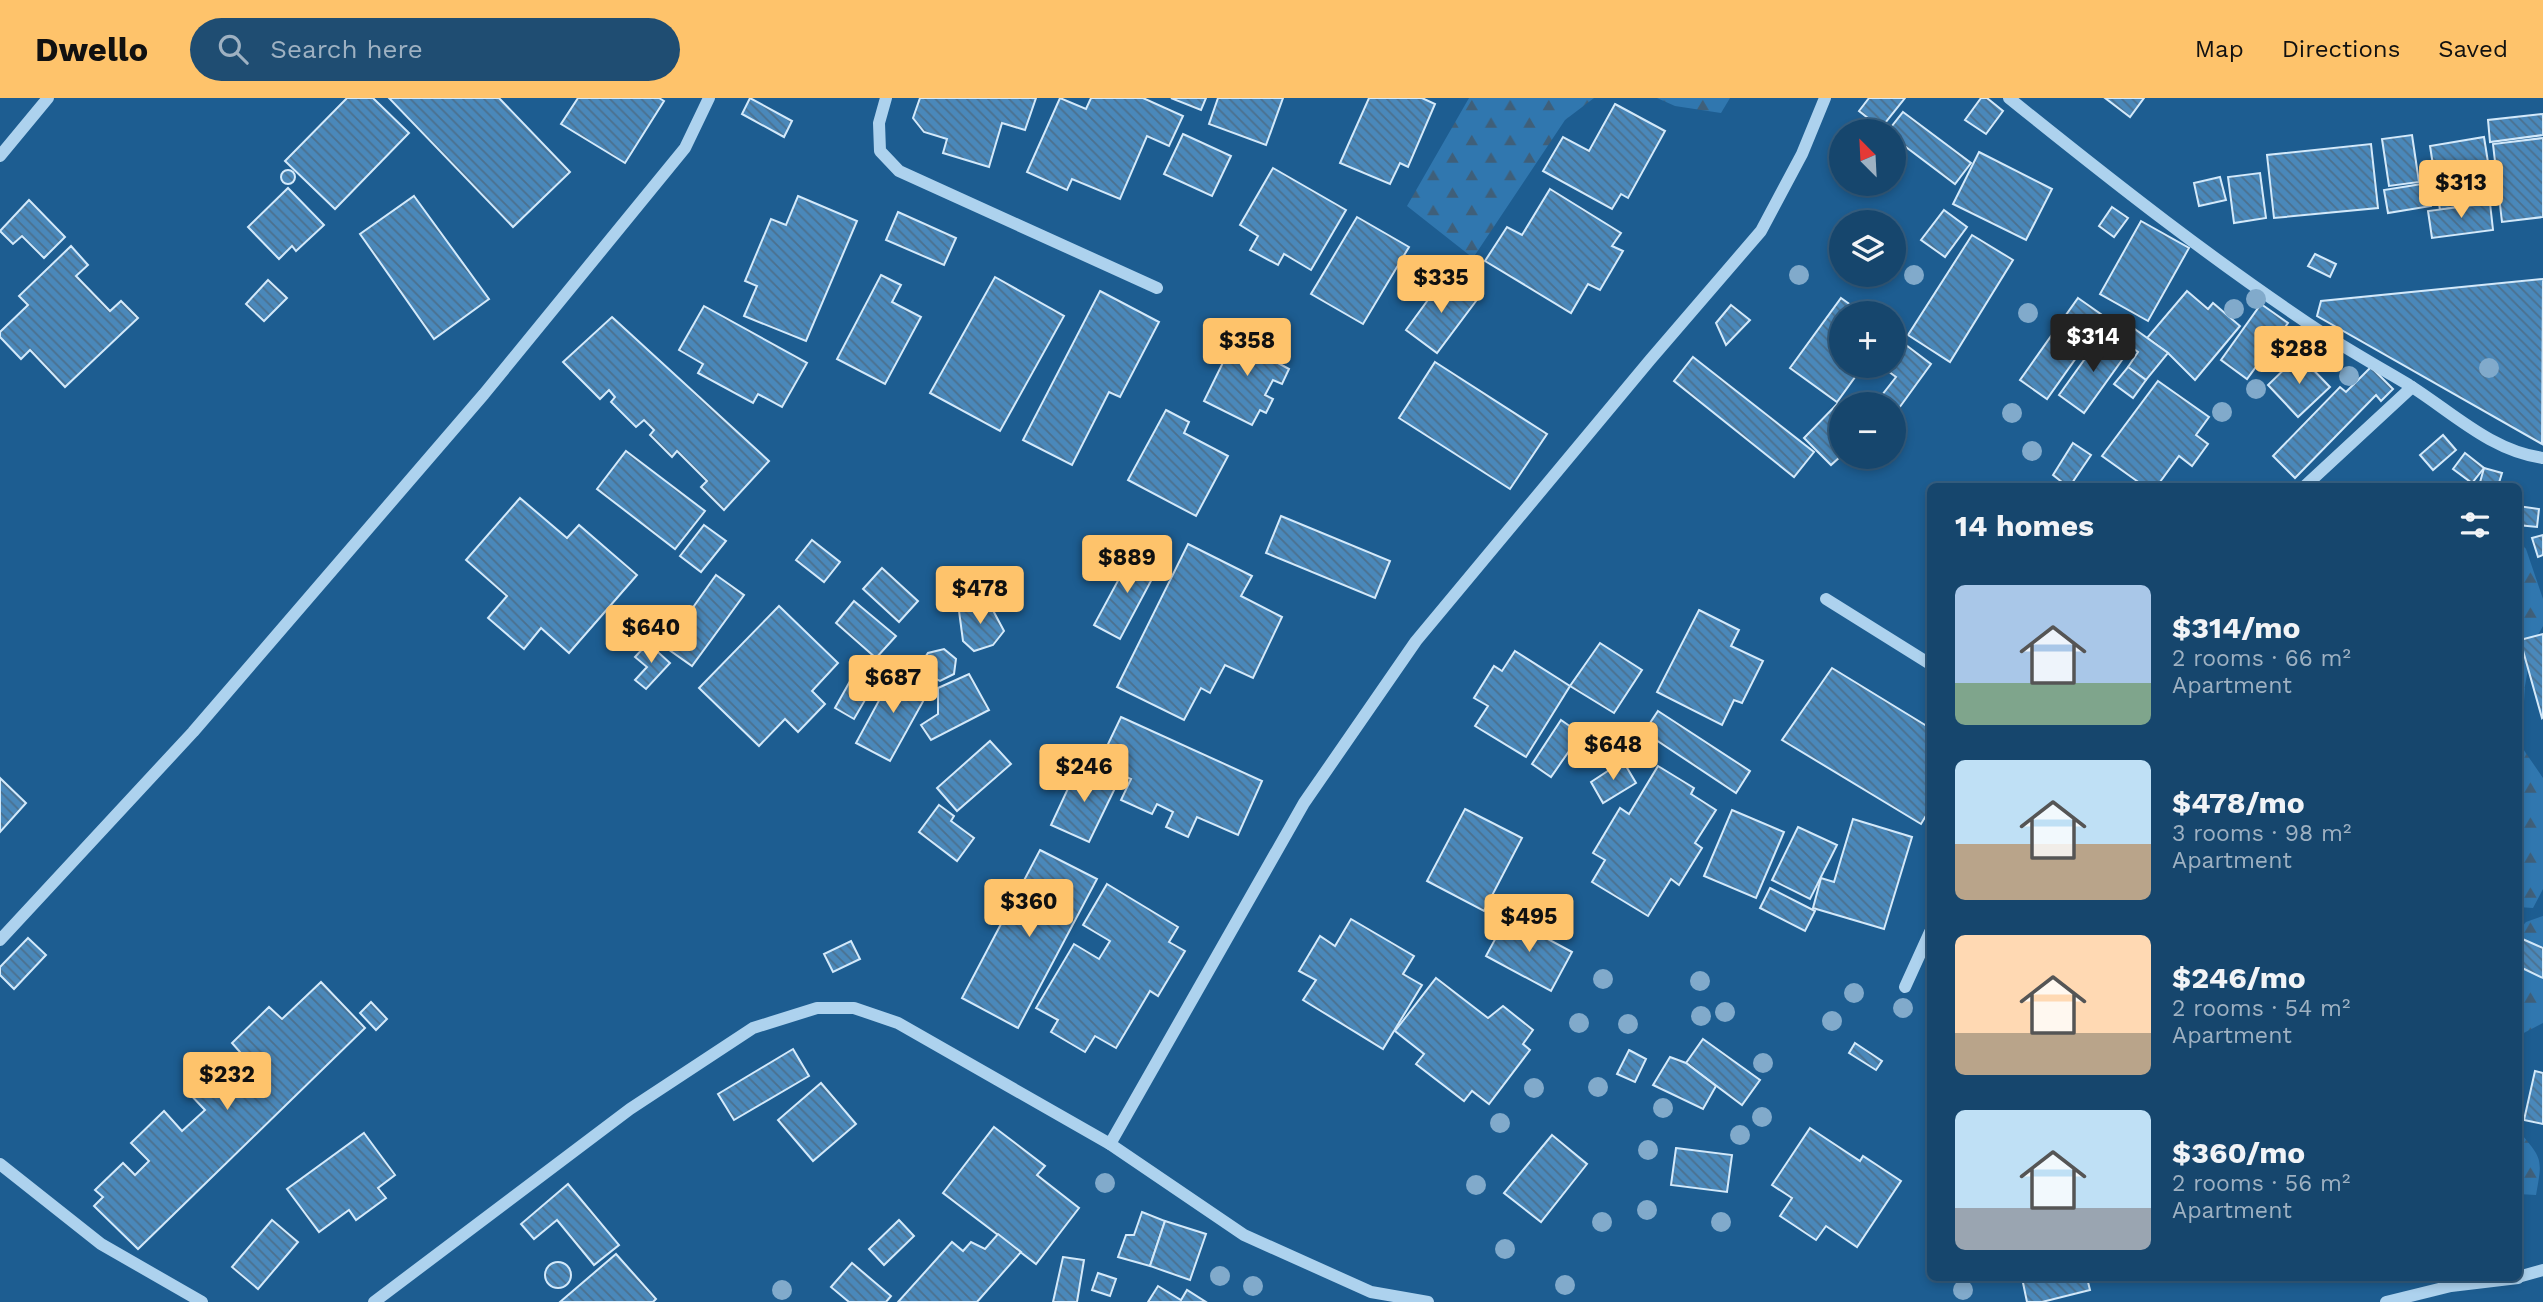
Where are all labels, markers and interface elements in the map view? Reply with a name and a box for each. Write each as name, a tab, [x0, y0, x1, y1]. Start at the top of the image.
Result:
search box	[190, 18, 680, 81]
text: Dwello	[35, 30, 148, 69]
icon: search	[214, 30, 252, 68]
text: Search here	[270, 34, 423, 64]
text: Map	[2195, 35, 2244, 63]
text: Directions	[2282, 35, 2400, 63]
text: Saved	[2438, 35, 2508, 63]
north arrow	[1829, 119, 1906, 196]
map controls	[1829, 119, 1906, 469]
pin: $313	[2420, 160, 2502, 220]
text: $313	[2435, 169, 2487, 196]
button: layers	[1829, 210, 1906, 287]
pin: $335	[1400, 256, 1482, 315]
text: $335	[1413, 264, 1469, 291]
button: +	[1829, 301, 1906, 378]
pin: $314	[2052, 314, 2134, 374]
pin: $358	[1206, 318, 1288, 378]
text: $314	[2066, 323, 2120, 350]
text: $358	[1219, 327, 1275, 354]
pin: $288	[2258, 327, 2340, 386]
text: $288	[2270, 335, 2328, 362]
button: −	[1829, 392, 1906, 469]
icon: filters	[2456, 506, 2494, 544]
text: 14 homes	[1955, 508, 2094, 543]
pin: $889	[1086, 536, 1168, 595]
text: $889	[1098, 544, 1156, 571]
pin: $478	[939, 566, 1021, 626]
text: $478	[952, 575, 1008, 602]
pin: $640	[610, 606, 692, 665]
text: $314/mo	[2172, 610, 2301, 645]
icon: home	[2011, 613, 2095, 697]
text: $640	[622, 614, 680, 641]
text: 2 rooms · 66 m²	[2172, 645, 2351, 672]
pin: $687	[852, 656, 934, 715]
text: $687	[865, 664, 921, 691]
text: Apartment	[2172, 672, 2292, 699]
pin: $648	[1572, 722, 1654, 782]
text: $648	[1584, 731, 1642, 758]
pin: $246	[1043, 744, 1125, 804]
text: $246	[1055, 753, 1113, 780]
text: $478/mo	[2172, 785, 2305, 820]
icon: home	[2011, 788, 2095, 872]
text: 3 rooms · 98 m²	[2172, 820, 2351, 847]
text: Apartment	[2172, 847, 2292, 874]
pin: $360	[988, 880, 1070, 939]
text: $360	[1000, 888, 1058, 915]
pin: $495	[1488, 894, 1570, 954]
text: $495	[1500, 903, 1558, 930]
text: $246/mo	[2172, 960, 2306, 995]
icon: home	[2011, 963, 2095, 1047]
text: 2 rooms · 54 m²	[2172, 995, 2350, 1022]
text: Apartment	[2172, 1022, 2292, 1049]
pin: $232	[186, 1052, 268, 1112]
text: $232	[199, 1061, 255, 1088]
text: $360/mo	[2172, 1135, 2305, 1170]
icon: home	[2011, 1138, 2095, 1222]
text: 2 rooms · 56 m²	[2172, 1170, 2350, 1197]
text: Apartment	[2172, 1197, 2292, 1224]

